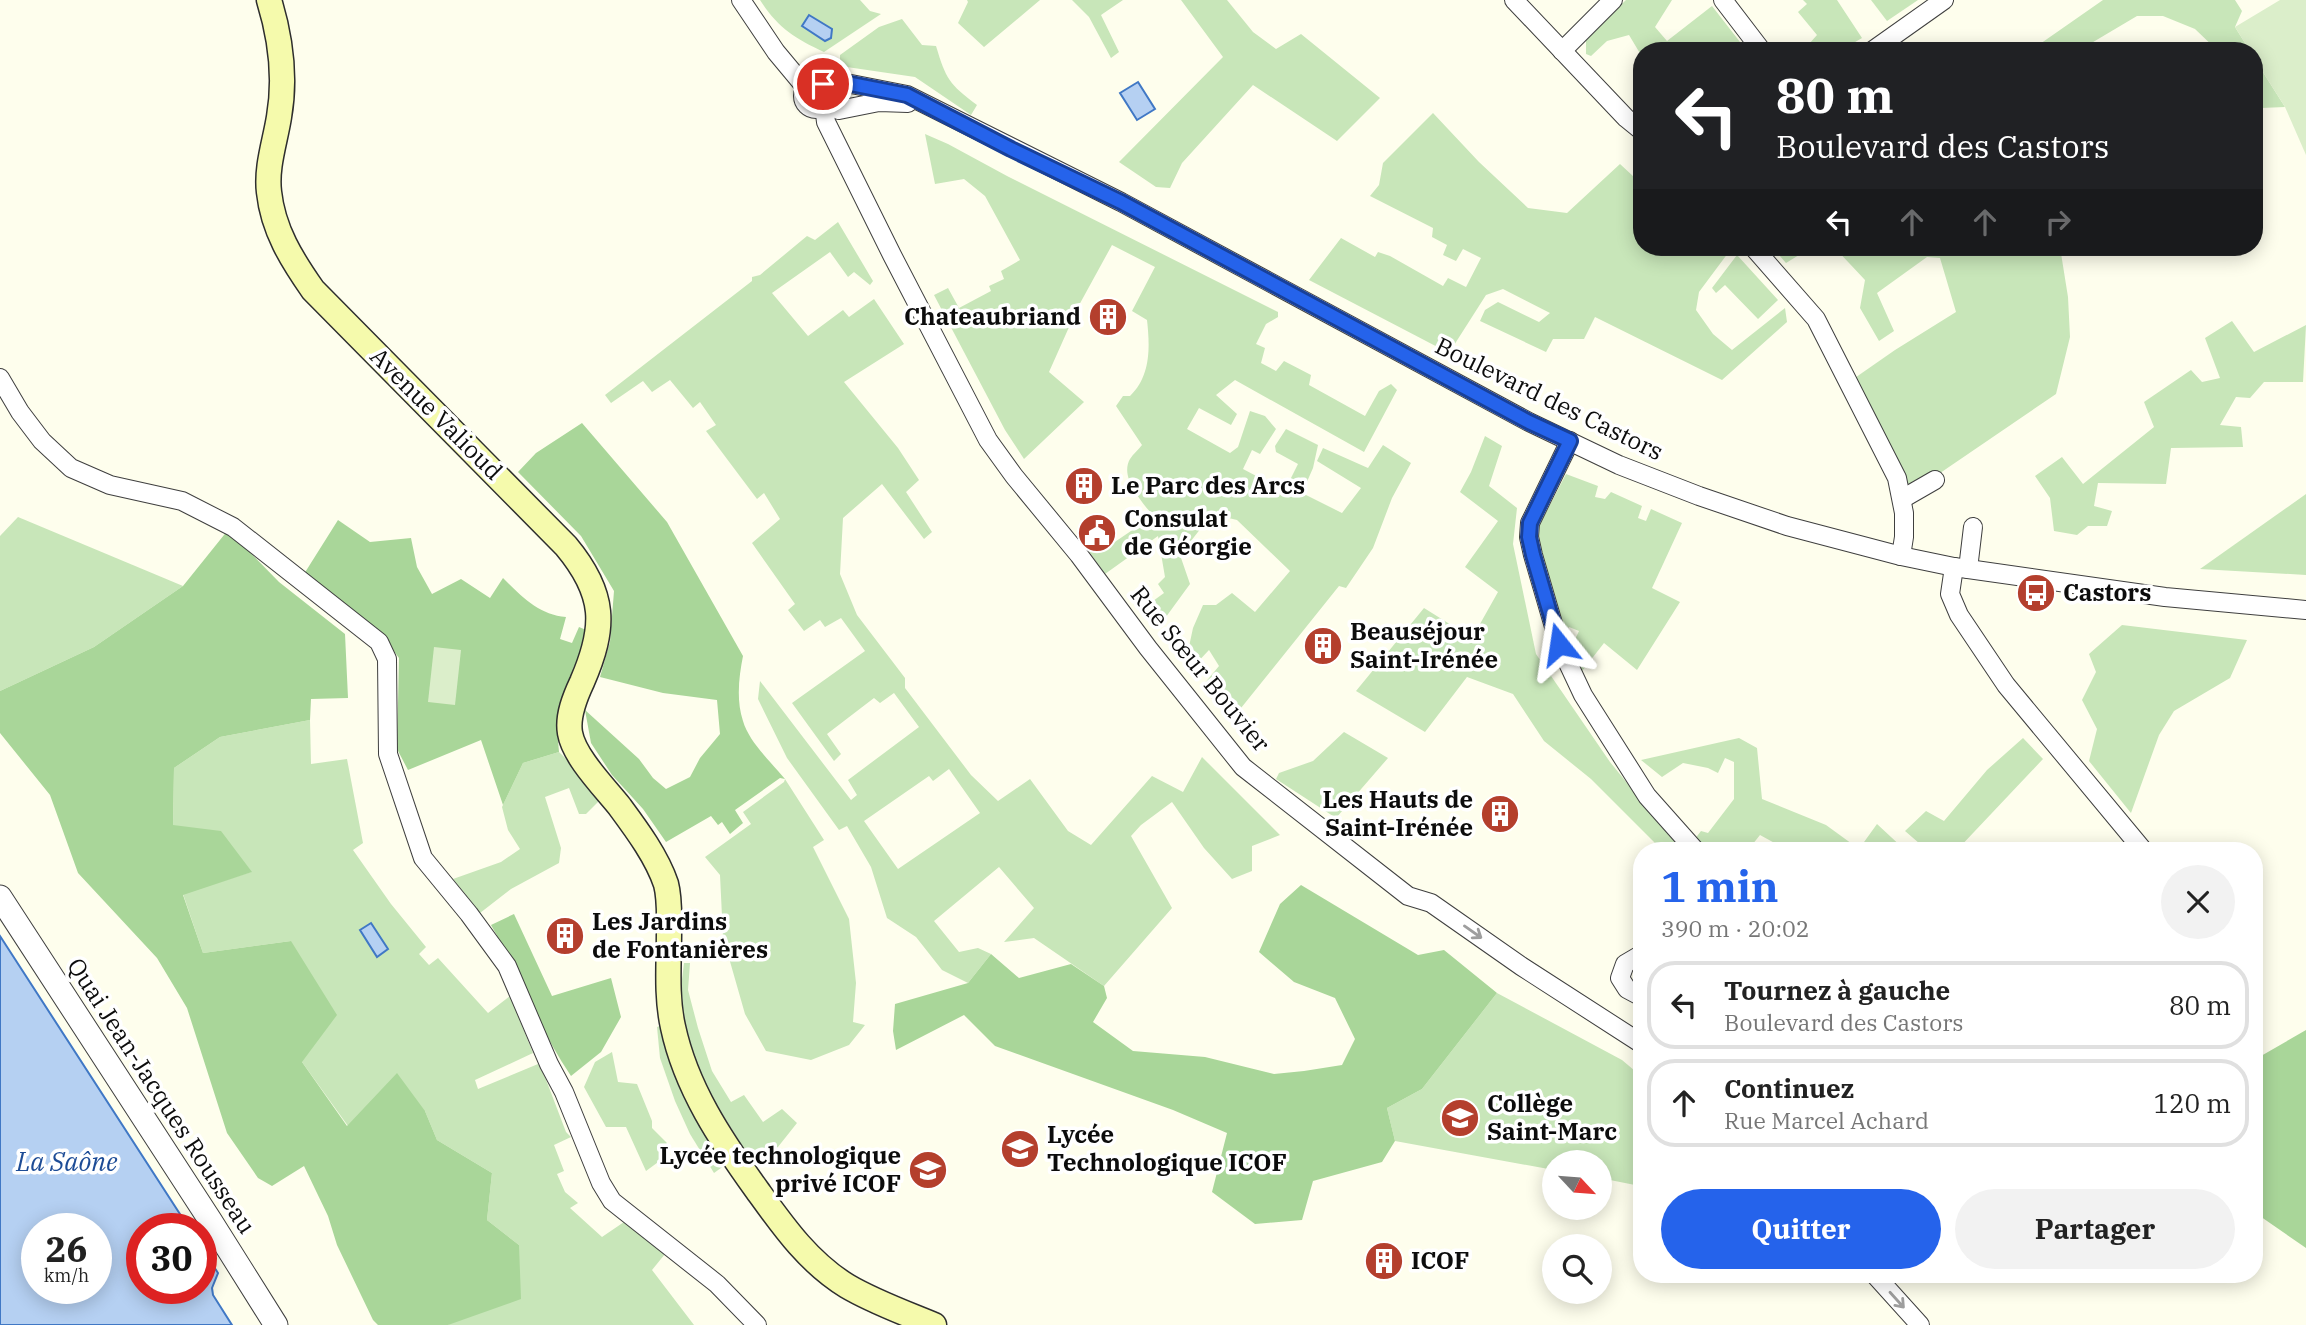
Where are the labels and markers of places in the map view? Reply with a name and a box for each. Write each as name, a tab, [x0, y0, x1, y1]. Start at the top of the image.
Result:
pin	[793, 54, 853, 114]
building icon: Chateaubriand	[1087, 296, 1129, 338]
place label: Chateaubriand	[904, 300, 1081, 332]
building icon: Le Parc des Arcs	[1063, 465, 1105, 507]
place label: Le Parc des Arcs	[1111, 469, 1305, 501]
place label: Consulat de Géorgie	[1124, 502, 1252, 562]
public building icon: Consulat de Géorgie	[1076, 512, 1118, 554]
bus stop icon: Castors	[2015, 572, 2057, 614]
place label: Castors	[2063, 576, 2151, 608]
place label: Beauséjour Saint-Irénée	[1350, 615, 1498, 675]
building icon: Beauséjour Saint-Irénée	[1302, 625, 1344, 667]
place label: Les Hauts de Saint-Irénée	[1323, 783, 1473, 843]
building icon: Les Hauts de Saint-Irénée	[1479, 793, 1521, 835]
place label: Les Jardins de Fontanières	[592, 905, 768, 965]
building icon: Les Jardins de Fontanières	[544, 915, 586, 957]
place label: Collège Saint-Marc	[1487, 1087, 1617, 1147]
school or university icon: Collège Saint-Marc	[1439, 1097, 1481, 1139]
place label: Lycée Technologique ICOF	[1047, 1118, 1287, 1178]
school or university icon: Lycée Technologique ICOF	[999, 1128, 1041, 1170]
place label: Lycée technologique privé ICOF	[660, 1139, 901, 1199]
school or university icon: Lycée technologique privé ICOF	[907, 1149, 949, 1191]
building icon: ICOF	[1363, 1240, 1405, 1282]
place label: ICOF	[1411, 1244, 1469, 1276]

